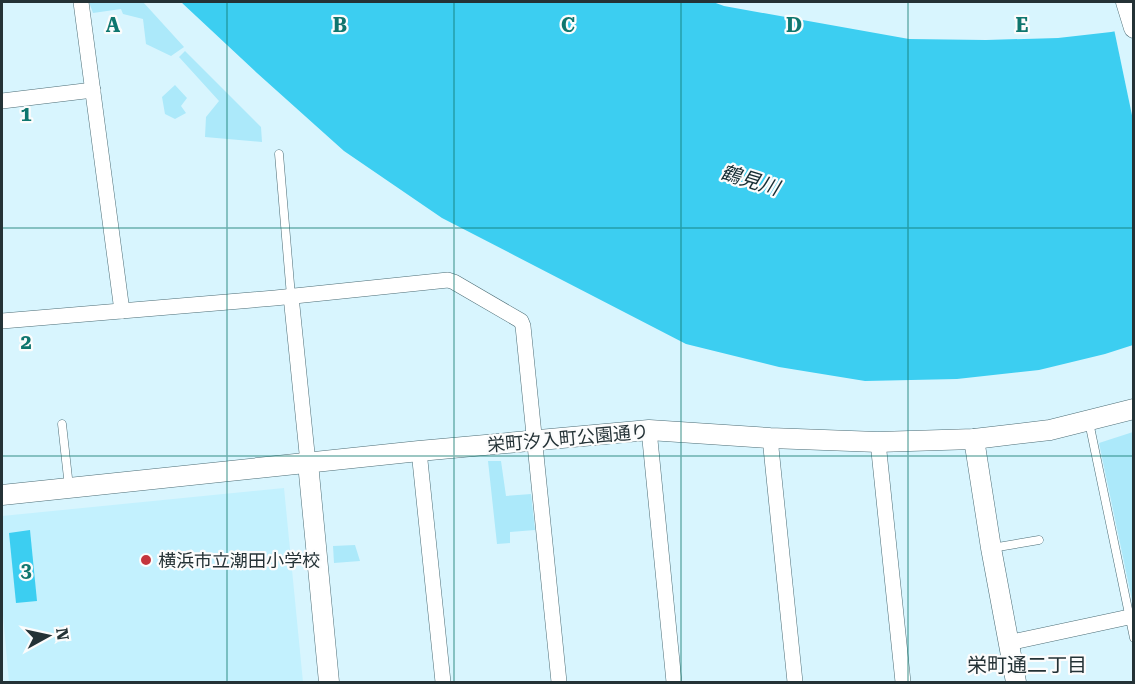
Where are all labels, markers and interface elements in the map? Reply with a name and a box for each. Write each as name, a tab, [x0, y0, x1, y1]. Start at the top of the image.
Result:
text: A	[106, 13, 121, 37]
text: B	[333, 13, 347, 37]
text: C	[561, 13, 575, 37]
text: D	[786, 13, 802, 37]
text: E	[1016, 13, 1029, 37]
text: 1	[20, 102, 32, 126]
water label: 鶴見川	[718, 160, 784, 201]
text: 2	[20, 330, 32, 354]
street label: 栄町汐入町公園通り	[486, 420, 650, 456]
place label: 横浜市立潮田小学校	[158, 550, 320, 571]
marker: 横浜市立潮田小学校	[139, 553, 153, 567]
text: 3	[20, 558, 32, 582]
north arrow	[18, 606, 78, 666]
text: N	[52, 627, 73, 641]
district label: 栄町通二丁目	[967, 653, 1087, 677]

